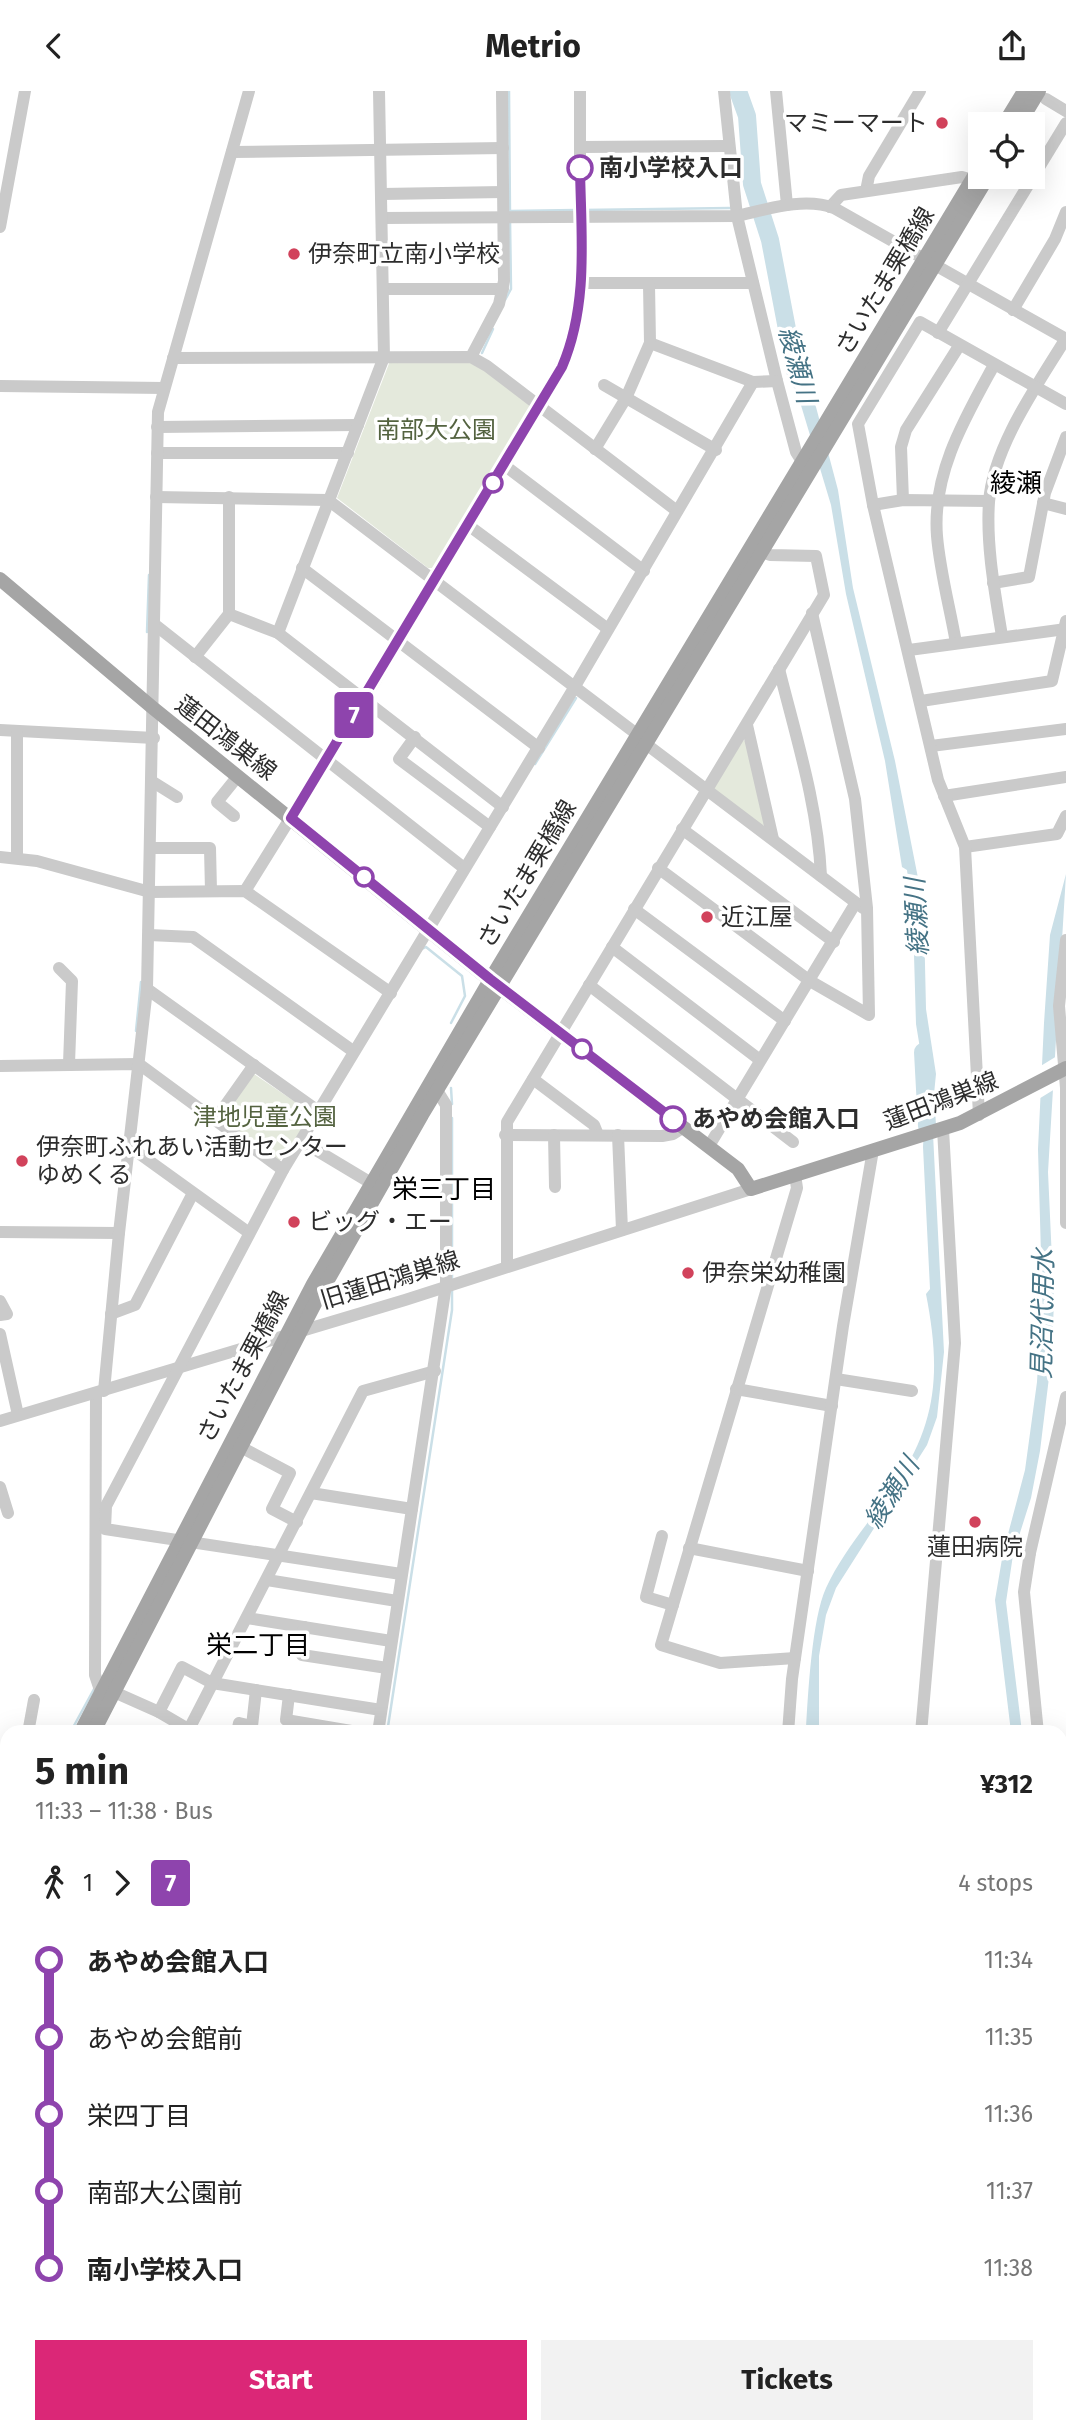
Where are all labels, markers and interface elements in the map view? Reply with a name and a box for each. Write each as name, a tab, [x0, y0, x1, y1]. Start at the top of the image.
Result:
icon: back	[35, 27, 73, 65]
text: Metrio	[485, 27, 581, 65]
icon: share	[993, 27, 1031, 65]
place label: マミーマート	[784, 109, 928, 137]
map controls	[968, 112, 1045, 189]
button: locate	[968, 112, 1045, 189]
marker: マミーマート	[934, 115, 950, 131]
place label: 南小学校入口	[599, 154, 743, 182]
marker: 南小学校入口	[567, 155, 593, 181]
street label: さいたま栗橋線	[830, 202, 940, 360]
place label: 伊奈町立南小学校	[308, 240, 500, 268]
marker: 伊奈町立南小学校	[286, 246, 302, 262]
water label: 綾瀬川	[772, 323, 823, 410]
park label: 南部大公園	[376, 416, 496, 444]
district label: 綾瀬	[990, 468, 1042, 499]
unlabelled marker	[483, 473, 503, 493]
street label: 蓮田鴻巣線	[170, 690, 282, 786]
line badge: 7	[331, 692, 377, 738]
text: 7	[348, 701, 360, 729]
street label: さいたま栗橋線	[472, 795, 582, 953]
unlabelled marker	[354, 867, 374, 887]
water label: 綾瀬川	[899, 874, 935, 957]
place label: 近江屋	[721, 903, 793, 931]
marker: 近江屋	[699, 909, 715, 925]
unlabelled marker	[572, 1039, 592, 1059]
street label: 蓮田鴻巣線	[880, 1066, 1002, 1136]
park label: 津地児童公園	[193, 1103, 337, 1131]
place label: あやめ会館入口	[692, 1105, 860, 1133]
marker: あやめ会館入口	[660, 1106, 686, 1132]
place label: 伊奈町ふれあい活動センター ゆめくる	[36, 1133, 348, 1189]
marker: 伊奈町ふれあい活動センター ゆめくる	[14, 1153, 30, 1169]
district label: 栄三丁目	[392, 1174, 496, 1205]
place label: ビッグ・エー	[308, 1208, 452, 1236]
marker: ビッグ・エー	[286, 1214, 302, 1230]
street label: 旧蓮田鴻巣線	[317, 1246, 463, 1314]
water label: 見沼代用水	[1026, 1246, 1060, 1379]
place label: 伊奈栄幼稚園	[702, 1259, 846, 1287]
marker: 伊奈栄幼稚園	[680, 1265, 696, 1281]
street label: さいたま栗橋線	[191, 1287, 295, 1447]
water label: 綾瀬川	[858, 1449, 927, 1534]
marker: 蓮田病院	[967, 1514, 983, 1530]
place label: 蓮田病院	[927, 1533, 1023, 1561]
district label: 栄二丁目	[206, 1630, 310, 1661]
text: 5 min	[35, 1748, 129, 1794]
text: ¥312	[980, 1769, 1033, 1800]
text: 11:33 – 11:38 · Bus	[35, 1797, 213, 1825]
icon: walk	[35, 1864, 73, 1902]
icon: forward	[103, 1864, 141, 1902]
text: 1	[83, 1869, 93, 1897]
text: 7	[165, 1869, 176, 1897]
text: 4 stops	[958, 1869, 1033, 1897]
text: 11:34	[984, 1946, 1033, 1974]
text: あやめ会館入口	[87, 1947, 269, 1978]
text: 11:35	[985, 2023, 1033, 2051]
text: あやめ会館前	[87, 2024, 243, 2055]
text: 11:36	[984, 2100, 1033, 2128]
text: 栄四丁目	[87, 2101, 191, 2132]
text: 11:37	[986, 2177, 1033, 2205]
text: 南部大公園前	[87, 2178, 243, 2209]
text: 11:38	[984, 2254, 1033, 2282]
text: 南小学校入口	[87, 2255, 243, 2286]
button: Start	[35, 2340, 527, 2420]
button: Tickets	[541, 2340, 1033, 2420]

